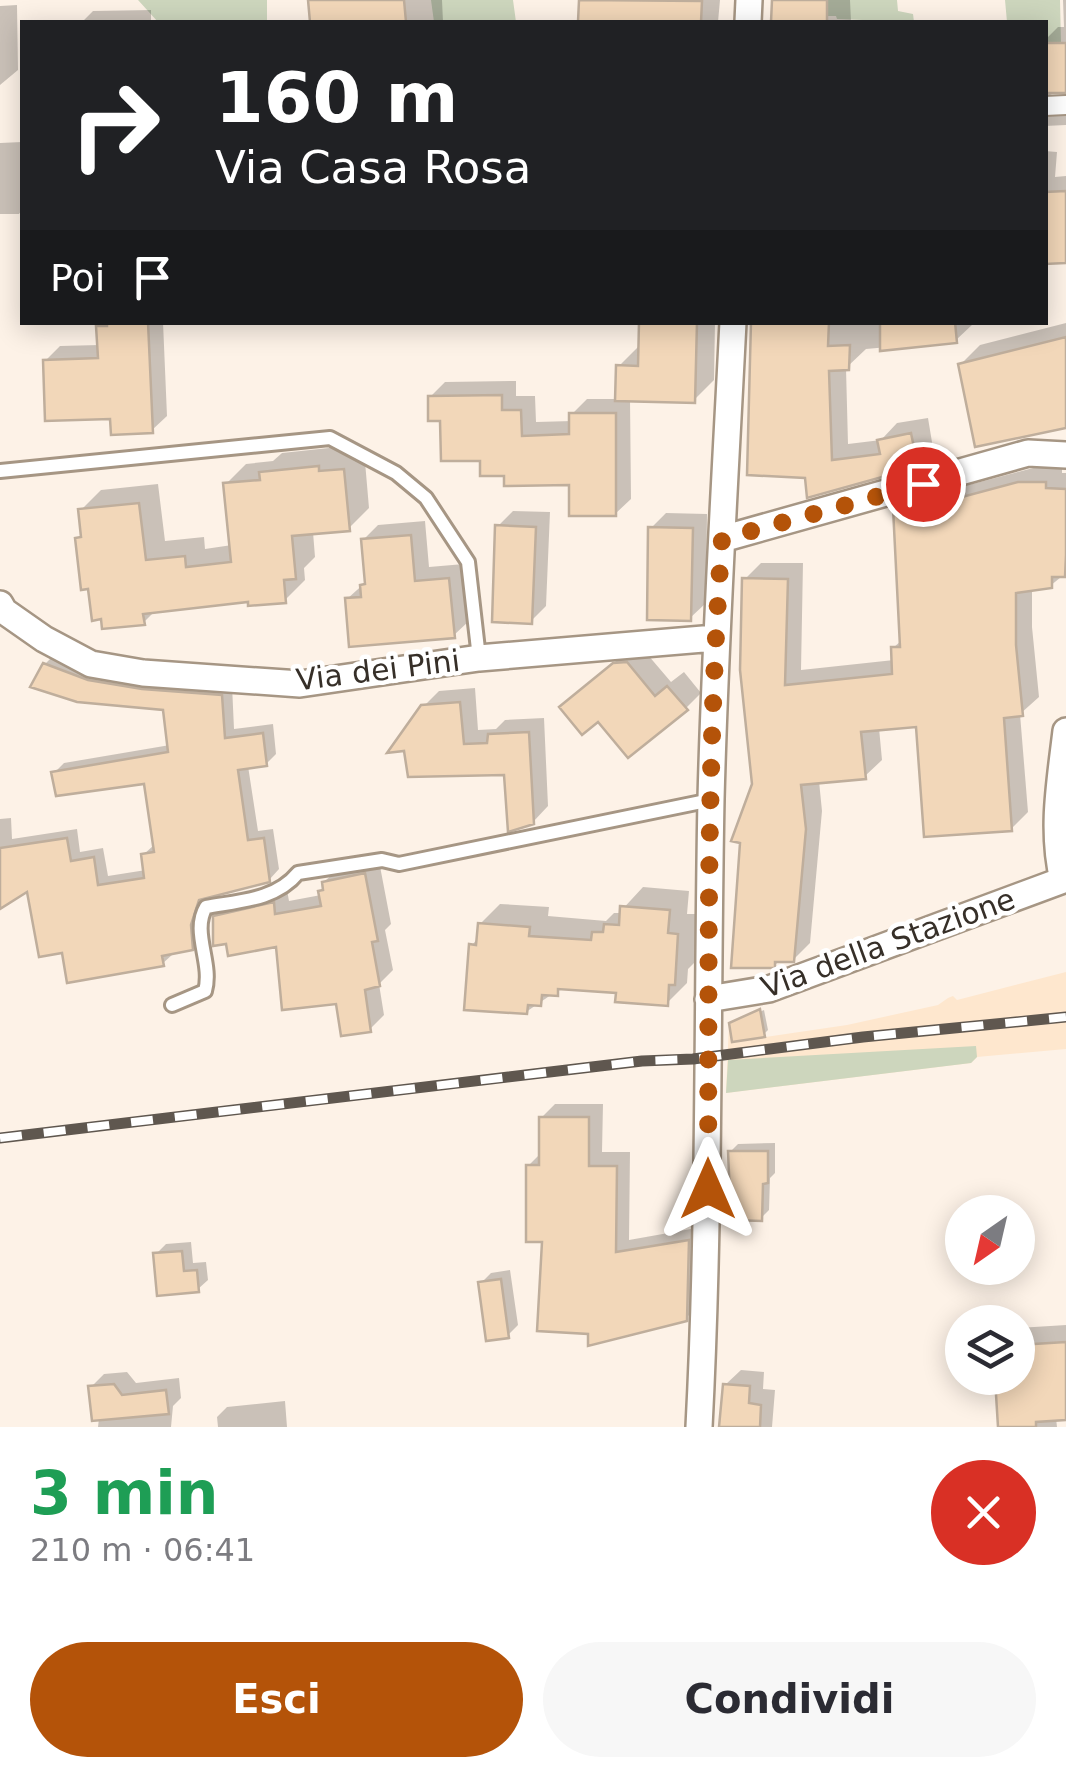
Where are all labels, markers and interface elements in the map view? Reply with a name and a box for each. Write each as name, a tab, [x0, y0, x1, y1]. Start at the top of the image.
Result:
text: 160 m	[215, 57, 458, 139]
icon: right	[50, 60, 180, 190]
text: Via Casa Rosa	[215, 141, 531, 194]
icon: arrive	[125, 250, 180, 305]
text: Poi	[50, 256, 105, 300]
pin	[881, 442, 966, 527]
icon: arrive	[896, 457, 951, 512]
street label: Via dei Pini	[294, 643, 462, 697]
street label: Via della Stazione	[756, 881, 1020, 1005]
position arrow	[656, 1137, 760, 1241]
north arrow	[945, 1195, 1035, 1285]
map controls	[945, 1195, 1035, 1395]
button: layers	[945, 1305, 1035, 1395]
text: 3 min	[30, 1458, 218, 1528]
button: close	[931, 1460, 1036, 1565]
text: 210 m · 06:41	[30, 1531, 255, 1569]
button: Esci	[30, 1642, 523, 1757]
button: Condividi	[543, 1642, 1036, 1757]

